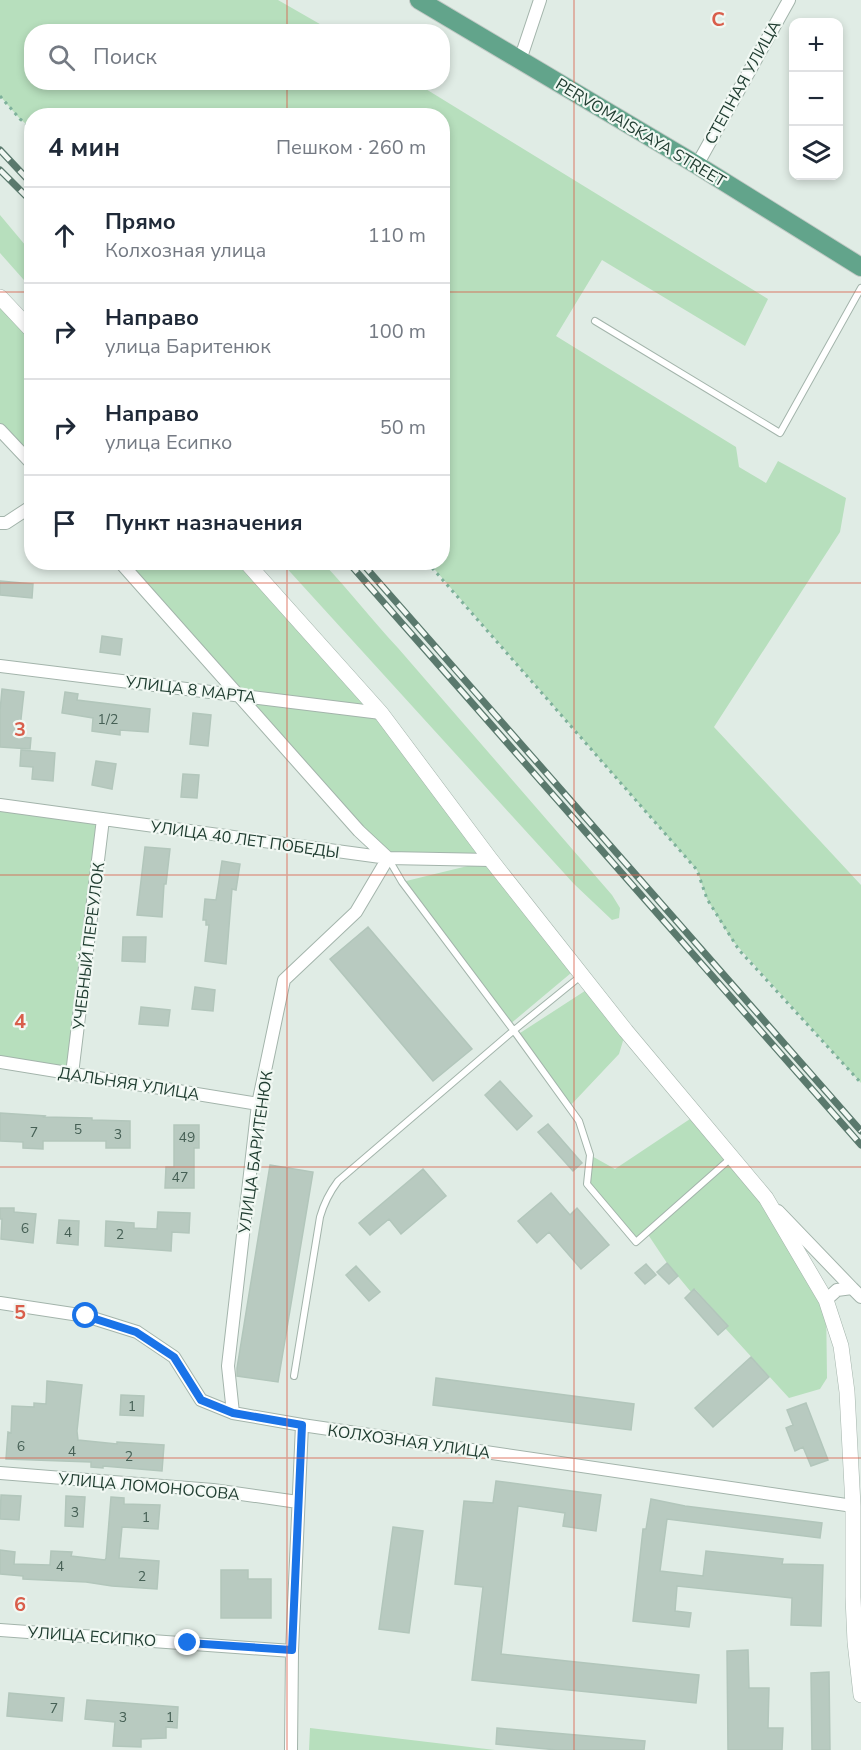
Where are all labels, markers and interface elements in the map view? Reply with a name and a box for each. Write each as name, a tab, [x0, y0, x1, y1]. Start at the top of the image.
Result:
text: C	[711, 6, 725, 33]
street label: СТЕПНАЯ УЛИЦА	[700, 16, 786, 148]
map controls	[789, 18, 843, 180]
button: +	[789, 18, 843, 72]
search box	[24, 24, 450, 90]
icon: search	[45, 41, 78, 74]
text: Поиск	[93, 42, 157, 72]
button: −	[789, 72, 843, 126]
street label: PERVOMAISKAYA STREET	[551, 73, 730, 193]
button: layers	[789, 126, 843, 180]
text: 4 мин	[48, 130, 120, 165]
text: Пешком · 260 m	[276, 134, 426, 161]
text: Прямо	[105, 207, 176, 237]
icon: ahead	[48, 219, 81, 252]
text: 110 m	[368, 222, 426, 249]
text: Колхозная улица	[105, 237, 266, 264]
text: Направо	[105, 303, 199, 333]
icon: right	[48, 315, 81, 348]
text: 100 m	[368, 318, 426, 345]
text: улица Баритенюк	[105, 333, 271, 360]
text: Направо	[105, 399, 199, 429]
icon: right	[48, 411, 81, 444]
text: 50 m	[380, 414, 426, 441]
text: улица Есипко	[105, 429, 232, 456]
icon: arrive	[48, 507, 81, 540]
text: Пункт назначения	[105, 508, 303, 538]
street label: УЛИЦА 8 МАРТА	[123, 671, 258, 709]
house number: 1/2	[98, 710, 118, 729]
text: 3	[14, 716, 26, 743]
street label: УЛИЦА 40 ЛЕТ ПОБЕДЫ	[148, 816, 341, 864]
street label: УЧЕБНЫЙ ПЕРЕУЛОК	[68, 861, 110, 1032]
text: 4	[14, 1008, 26, 1035]
street label: ДАЛЬНЯЯ УЛИЦА	[57, 1062, 201, 1106]
street label: УЛИЦА БАРИТЕНЮК	[234, 1069, 278, 1236]
house number: 5	[74, 1120, 82, 1139]
house number: 7	[30, 1123, 38, 1142]
house number: 3	[114, 1125, 122, 1144]
house number: 49	[179, 1128, 195, 1147]
house number: 47	[172, 1168, 188, 1187]
house number: 6	[21, 1219, 29, 1238]
house number: 4	[64, 1223, 72, 1242]
house number: 2	[116, 1225, 124, 1244]
text: 5	[14, 1299, 26, 1326]
route start	[72, 1302, 98, 1328]
house number: 1	[128, 1397, 136, 1416]
street label: КОЛХОЗНАЯ УЛИЦА	[326, 1420, 492, 1464]
house number: 6	[17, 1437, 25, 1456]
house number: 4	[68, 1442, 76, 1461]
house number: 2	[125, 1447, 133, 1466]
street label: УЛИЦА ЛОМОНОСОВА	[56, 1468, 241, 1506]
house number: 3	[71, 1503, 79, 1522]
house number: 1	[142, 1508, 150, 1527]
house number: 4	[56, 1557, 64, 1576]
house number: 2	[138, 1567, 146, 1586]
text: 6	[14, 1591, 26, 1618]
street label: УЛИЦА ЕСИПКО	[26, 1621, 157, 1652]
route end	[174, 1629, 200, 1655]
house number: 7	[50, 1699, 58, 1718]
house number: 3	[119, 1708, 127, 1727]
house number: 1	[166, 1708, 174, 1727]

